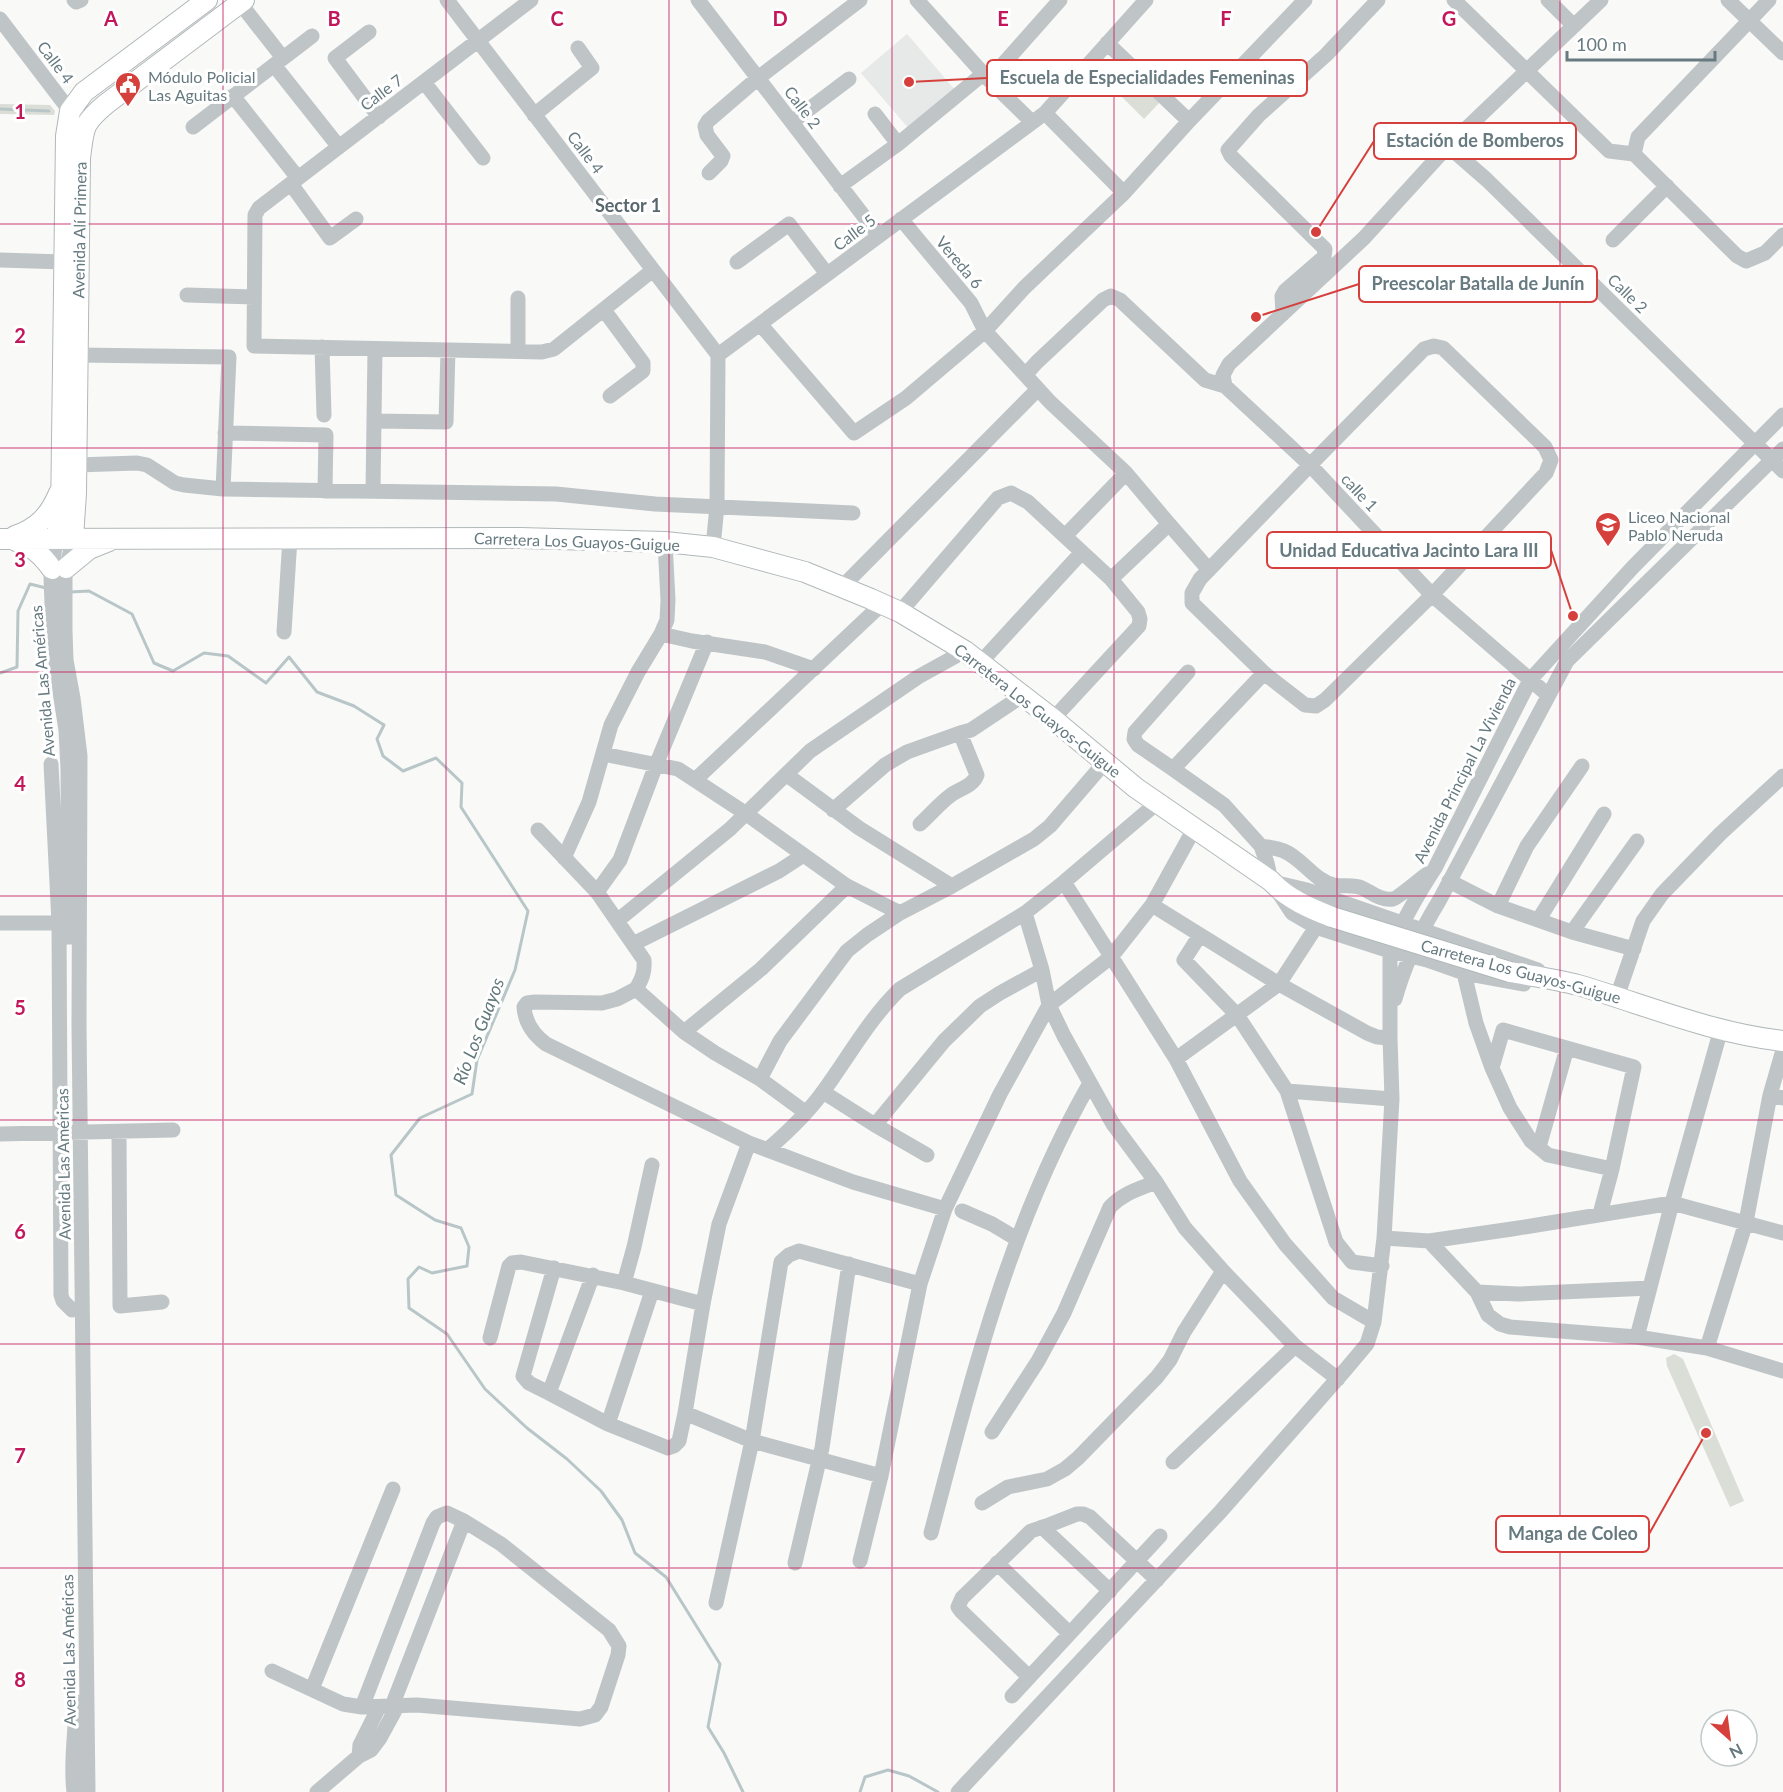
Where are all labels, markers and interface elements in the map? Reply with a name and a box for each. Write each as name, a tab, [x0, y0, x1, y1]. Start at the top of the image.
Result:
text: A	[103, 6, 118, 30]
text: B	[327, 6, 341, 30]
text: C	[550, 6, 564, 30]
text: D	[772, 6, 788, 30]
text: E	[997, 6, 1009, 30]
text: F	[1220, 6, 1232, 30]
text: G	[1442, 6, 1456, 30]
scale bar	[1567, 24, 1716, 62]
text: 100 m	[1576, 33, 1627, 55]
street label: Calle 4	[34, 37, 78, 87]
callout: Escuela de Especialidades Femeninas	[987, 60, 1307, 96]
text: Escuela de Especialidades Femeninas	[999, 66, 1295, 88]
place label: Módulo Policial Las Aguitas	[148, 67, 256, 104]
public building icon: Módulo Policial Las Aguitas	[113, 70, 143, 108]
street label: Calle 7	[356, 70, 406, 114]
street label: Calle 2	[781, 82, 825, 132]
text: 1	[14, 99, 26, 123]
callout: Estación de Bomberos	[1374, 123, 1576, 159]
street label: Calle 4	[564, 127, 608, 177]
text: Estación de Bomberos	[1386, 129, 1564, 151]
street label: Avenida Alí Primera	[68, 161, 90, 299]
district label: Sector 1	[595, 194, 661, 216]
street label: Calle 5	[829, 210, 879, 254]
street label: Vereda 6	[933, 232, 987, 292]
callout: Preescolar Batalla de Junín	[1359, 266, 1597, 302]
street label: Calle 2	[1604, 269, 1652, 317]
text: Preescolar Batalla de Junín	[1372, 272, 1584, 294]
text: 2	[14, 323, 26, 347]
street label: calle 1	[1338, 469, 1382, 515]
place label: Liceo Nacional Pablo Neruda	[1628, 507, 1730, 544]
school or university icon: Liceo Nacional Pablo Neruda	[1593, 510, 1623, 548]
street label: Carretera Los Guayos-Guigue	[474, 528, 680, 554]
callout: Unidad Educativa Jacinto Lara III	[1267, 532, 1551, 568]
text: Unidad Educativa Jacinto Lara III	[1279, 539, 1539, 561]
text: 3	[14, 547, 26, 571]
street label: Avenida Las Américas	[26, 605, 58, 757]
street label: Carretera Los Guayos-Guigue	[951, 639, 1125, 781]
street label: Avenida Principal La Vivienda	[1409, 674, 1519, 866]
text: 4	[14, 771, 26, 795]
street label: Carretera Los Guayos-Guigue	[1419, 935, 1623, 1007]
water label: Río Los Guayos	[448, 975, 508, 1087]
text: 5	[14, 995, 26, 1019]
street label: Avenida Las Américas	[52, 1088, 74, 1240]
text: 6	[14, 1219, 26, 1243]
text: 7	[14, 1443, 26, 1467]
callout: Manga de Coleo	[1496, 1516, 1649, 1552]
text: Manga de Coleo	[1508, 1522, 1638, 1544]
street label: Avenida Las Américas	[57, 1574, 79, 1726]
text: 8	[14, 1667, 26, 1691]
north arrow	[1699, 1708, 1759, 1768]
text: N	[1726, 1740, 1746, 1763]

